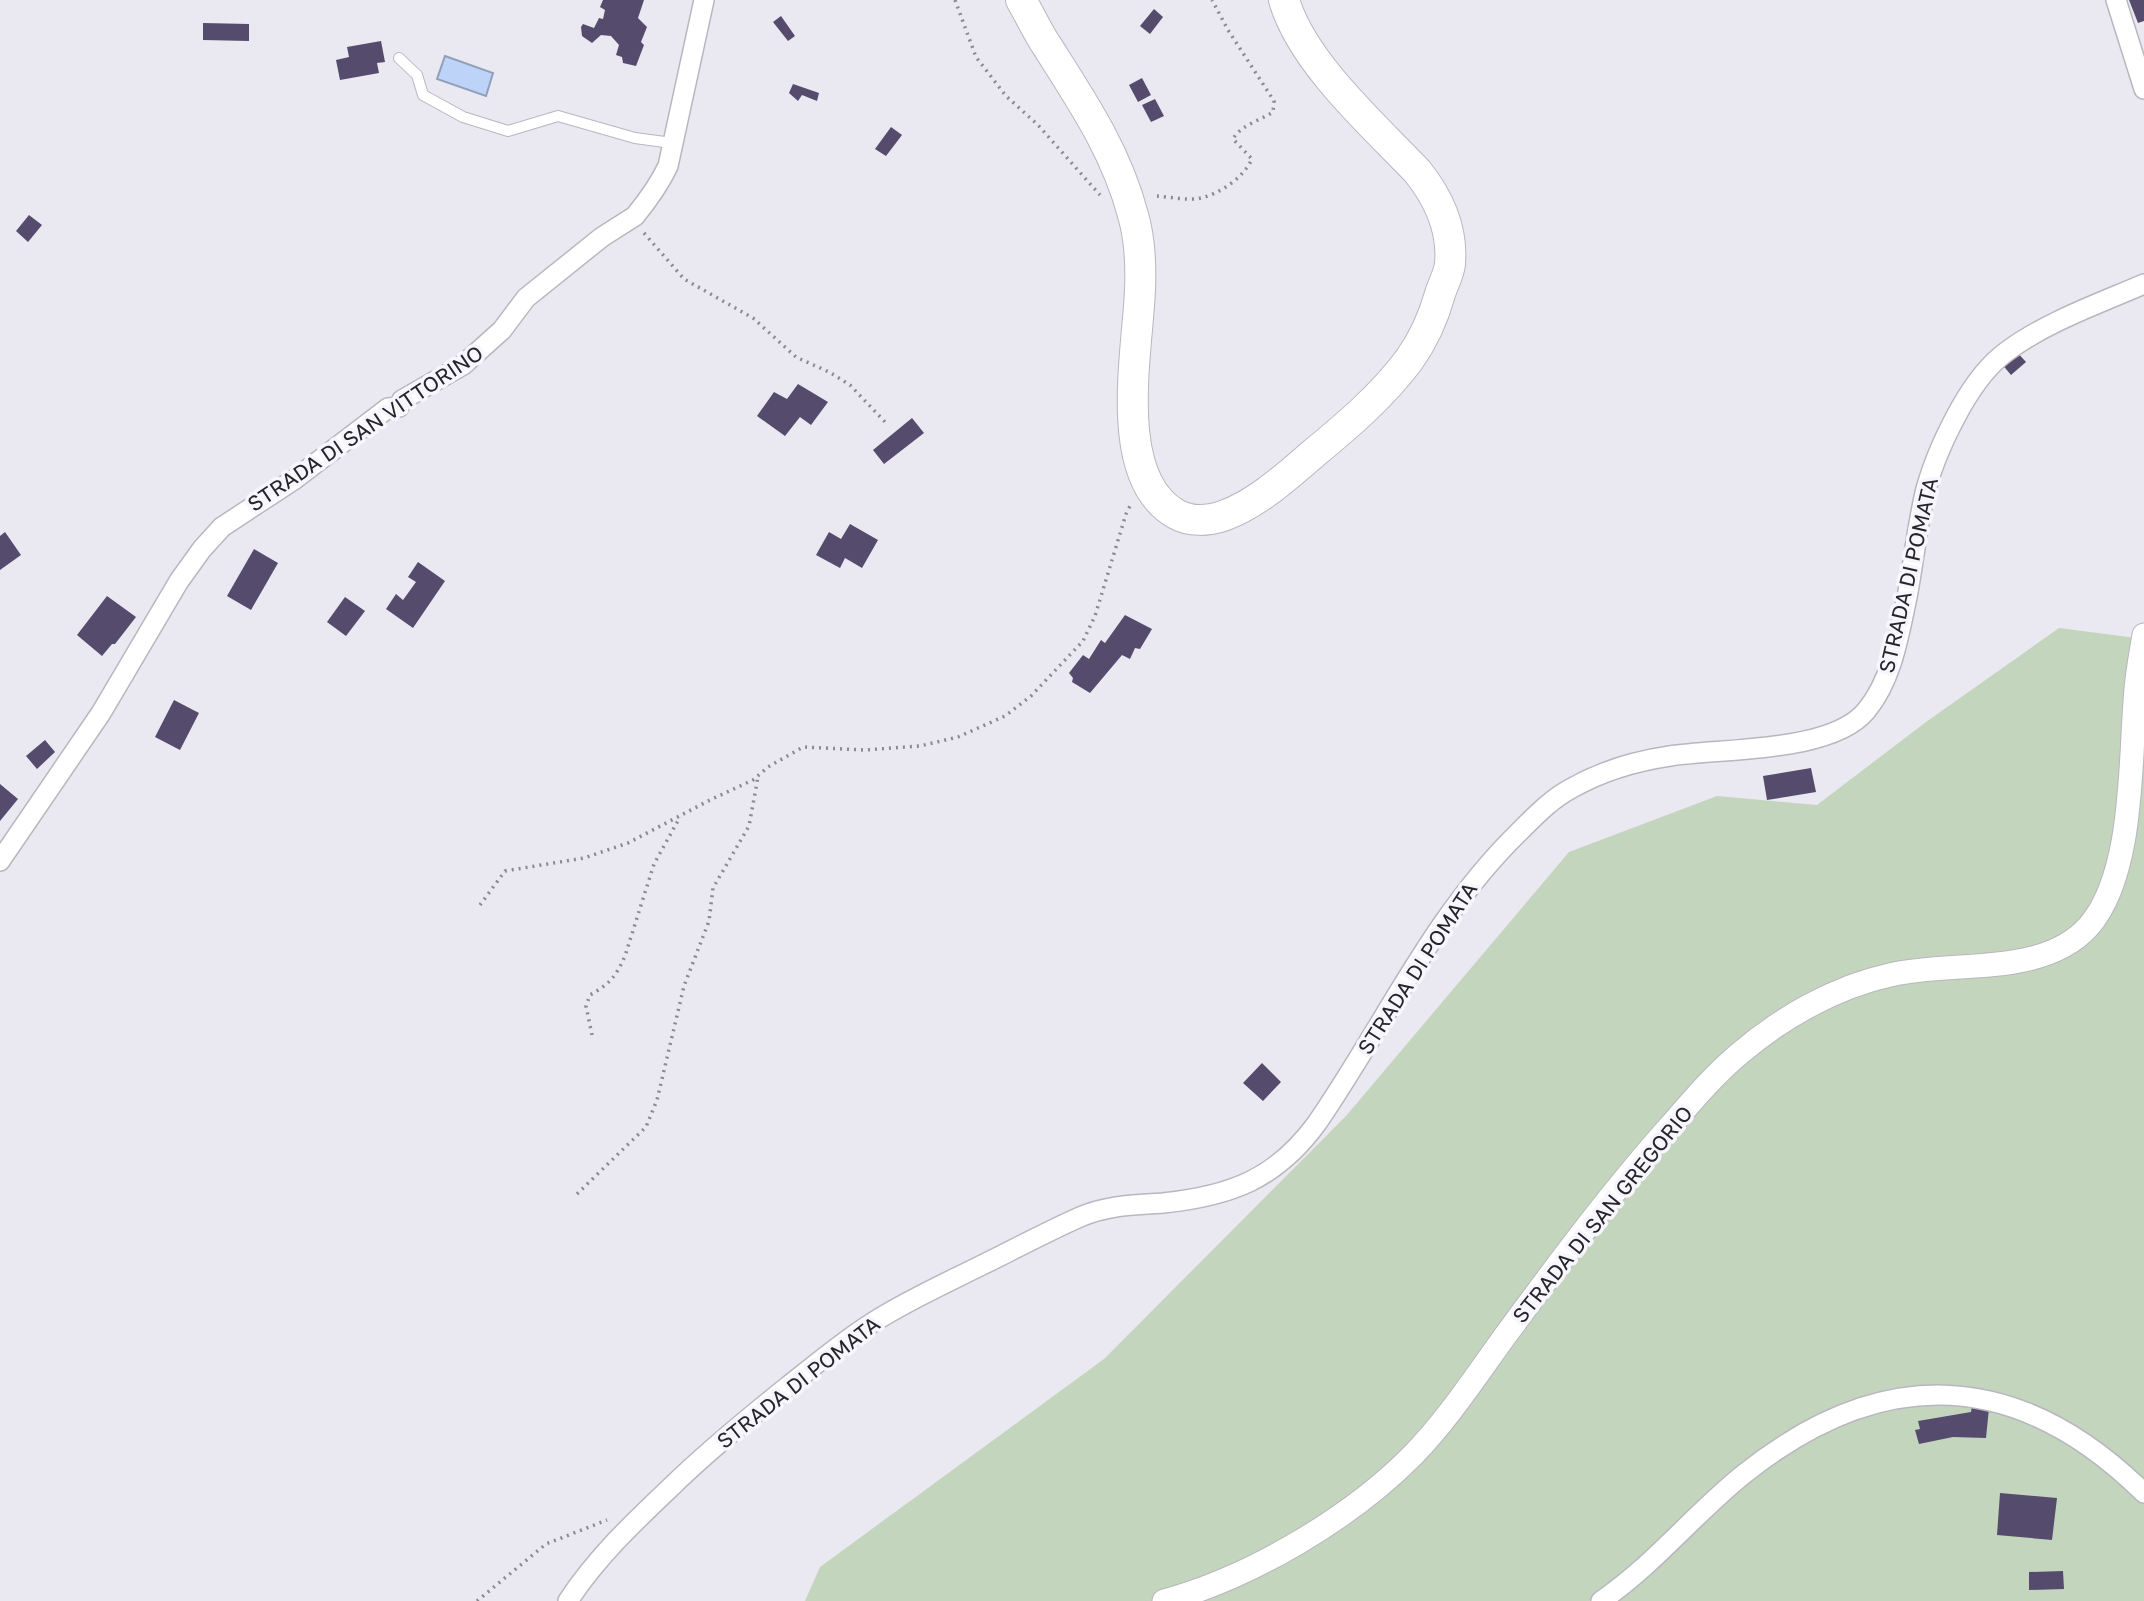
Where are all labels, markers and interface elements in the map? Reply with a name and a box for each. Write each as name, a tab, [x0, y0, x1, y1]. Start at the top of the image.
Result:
street label: STRADA DI SAN VITTORINO	[242, 339, 488, 517]
street label: STRADA DI POMATA	[1873, 475, 1943, 675]
street label: STRADA DI POMATA	[1352, 877, 1482, 1059]
street label: STRADA DI SAN GREGORIO	[1506, 1100, 1698, 1328]
street label: STRADA DI POMATA	[711, 1310, 885, 1454]

